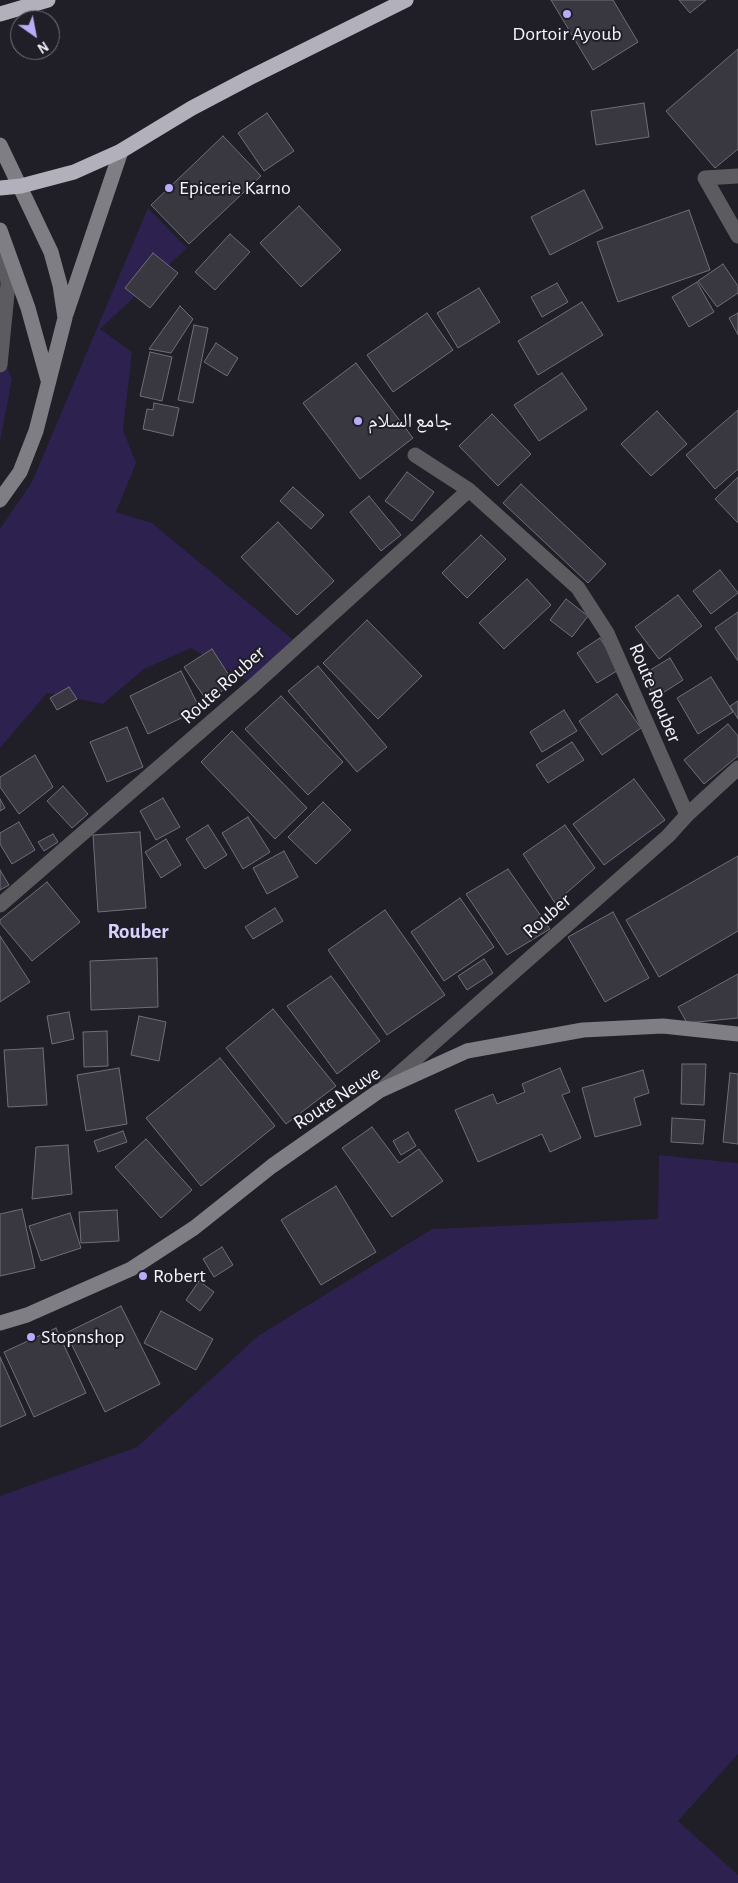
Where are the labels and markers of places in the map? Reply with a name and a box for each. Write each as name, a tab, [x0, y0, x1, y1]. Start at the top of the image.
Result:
marker: Dortoir Ayoub	[561, 8, 573, 20]
place label: Dortoir Ayoub	[512, 22, 622, 46]
place label: Epicerie Karno	[179, 176, 291, 200]
marker: Epicerie Karno	[163, 182, 175, 194]
place label: جامع السلام	[368, 409, 452, 433]
marker: جامع السلام	[352, 415, 364, 427]
place label: Robert	[153, 1264, 206, 1288]
marker: Robert	[137, 1270, 149, 1282]
place label: Stopnshop	[41, 1325, 124, 1349]
marker: Stopnshop	[25, 1331, 37, 1343]

